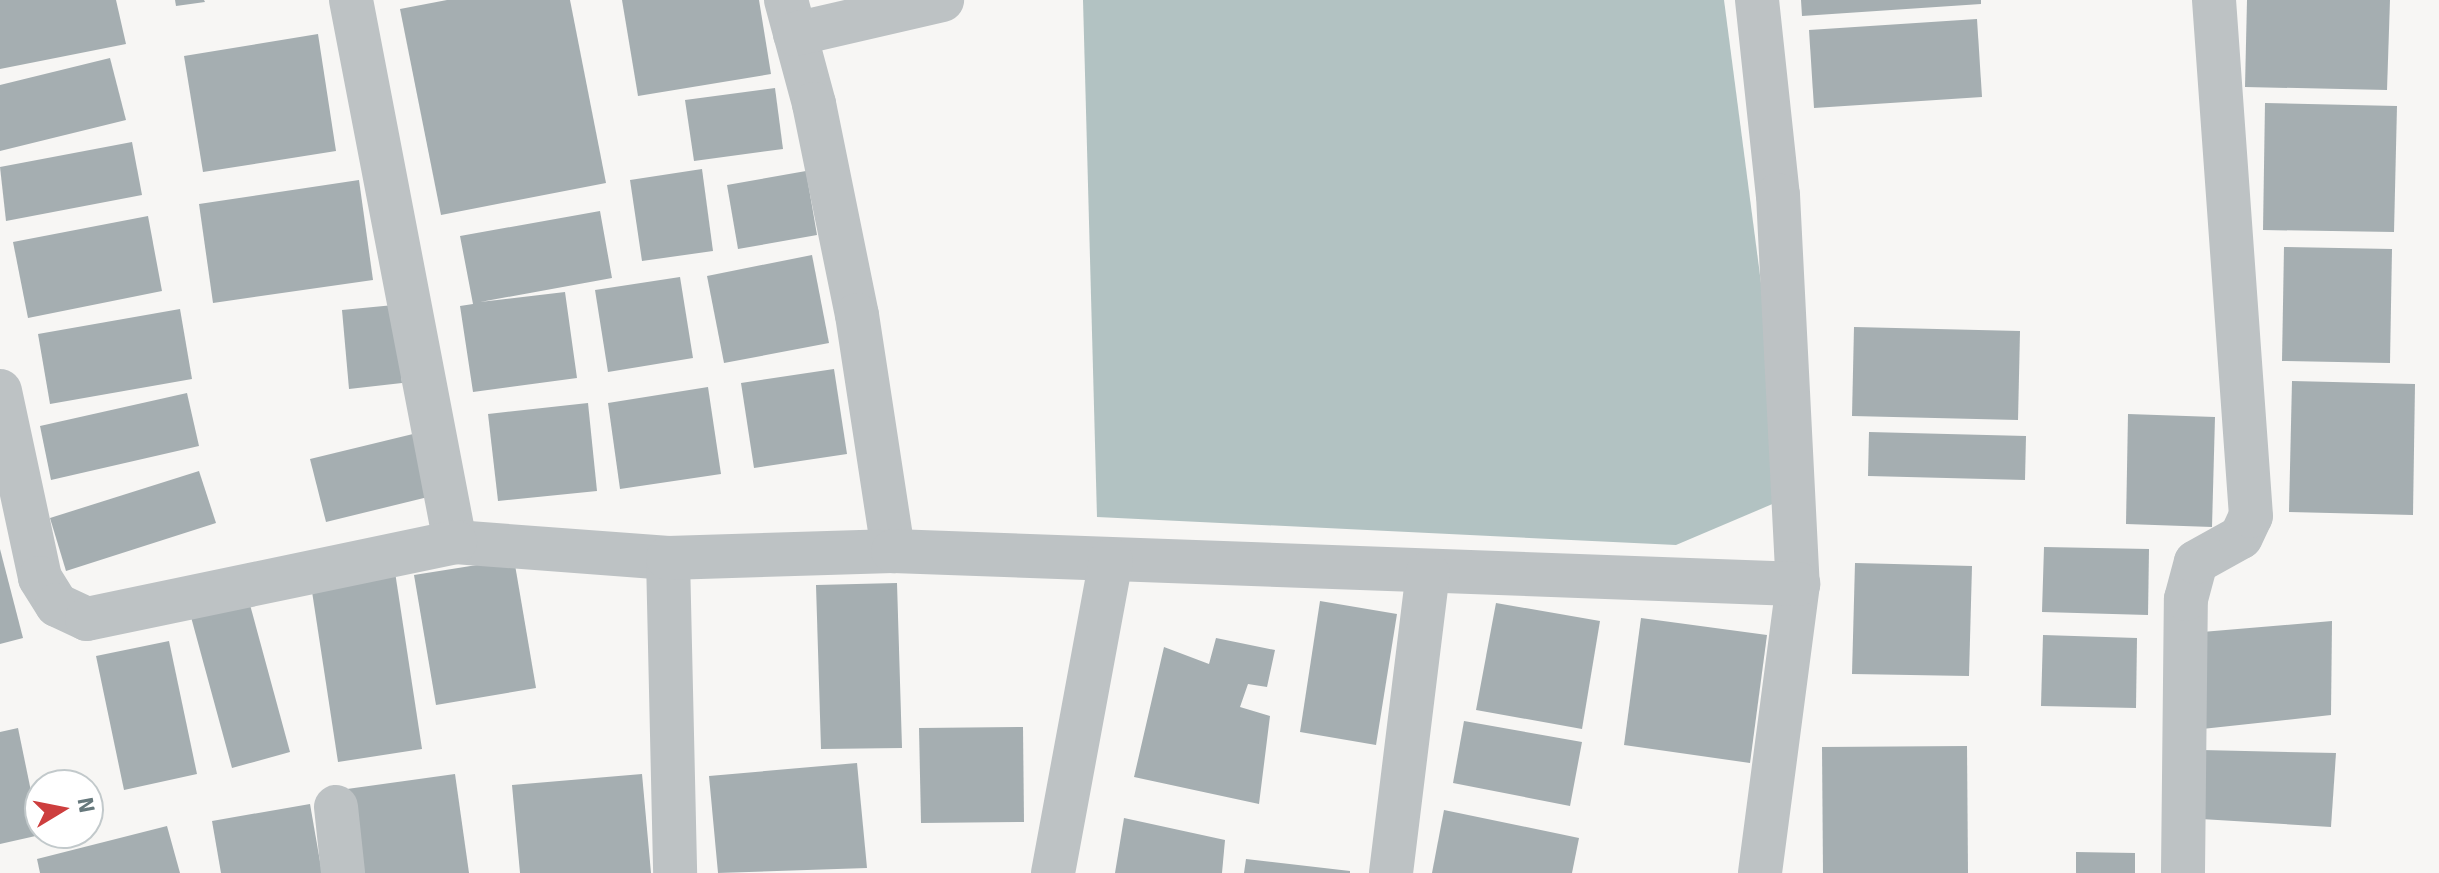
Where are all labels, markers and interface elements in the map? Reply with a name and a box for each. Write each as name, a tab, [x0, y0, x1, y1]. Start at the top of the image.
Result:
north arrow	[24, 769, 104, 849]
text: N	[72, 795, 101, 815]

